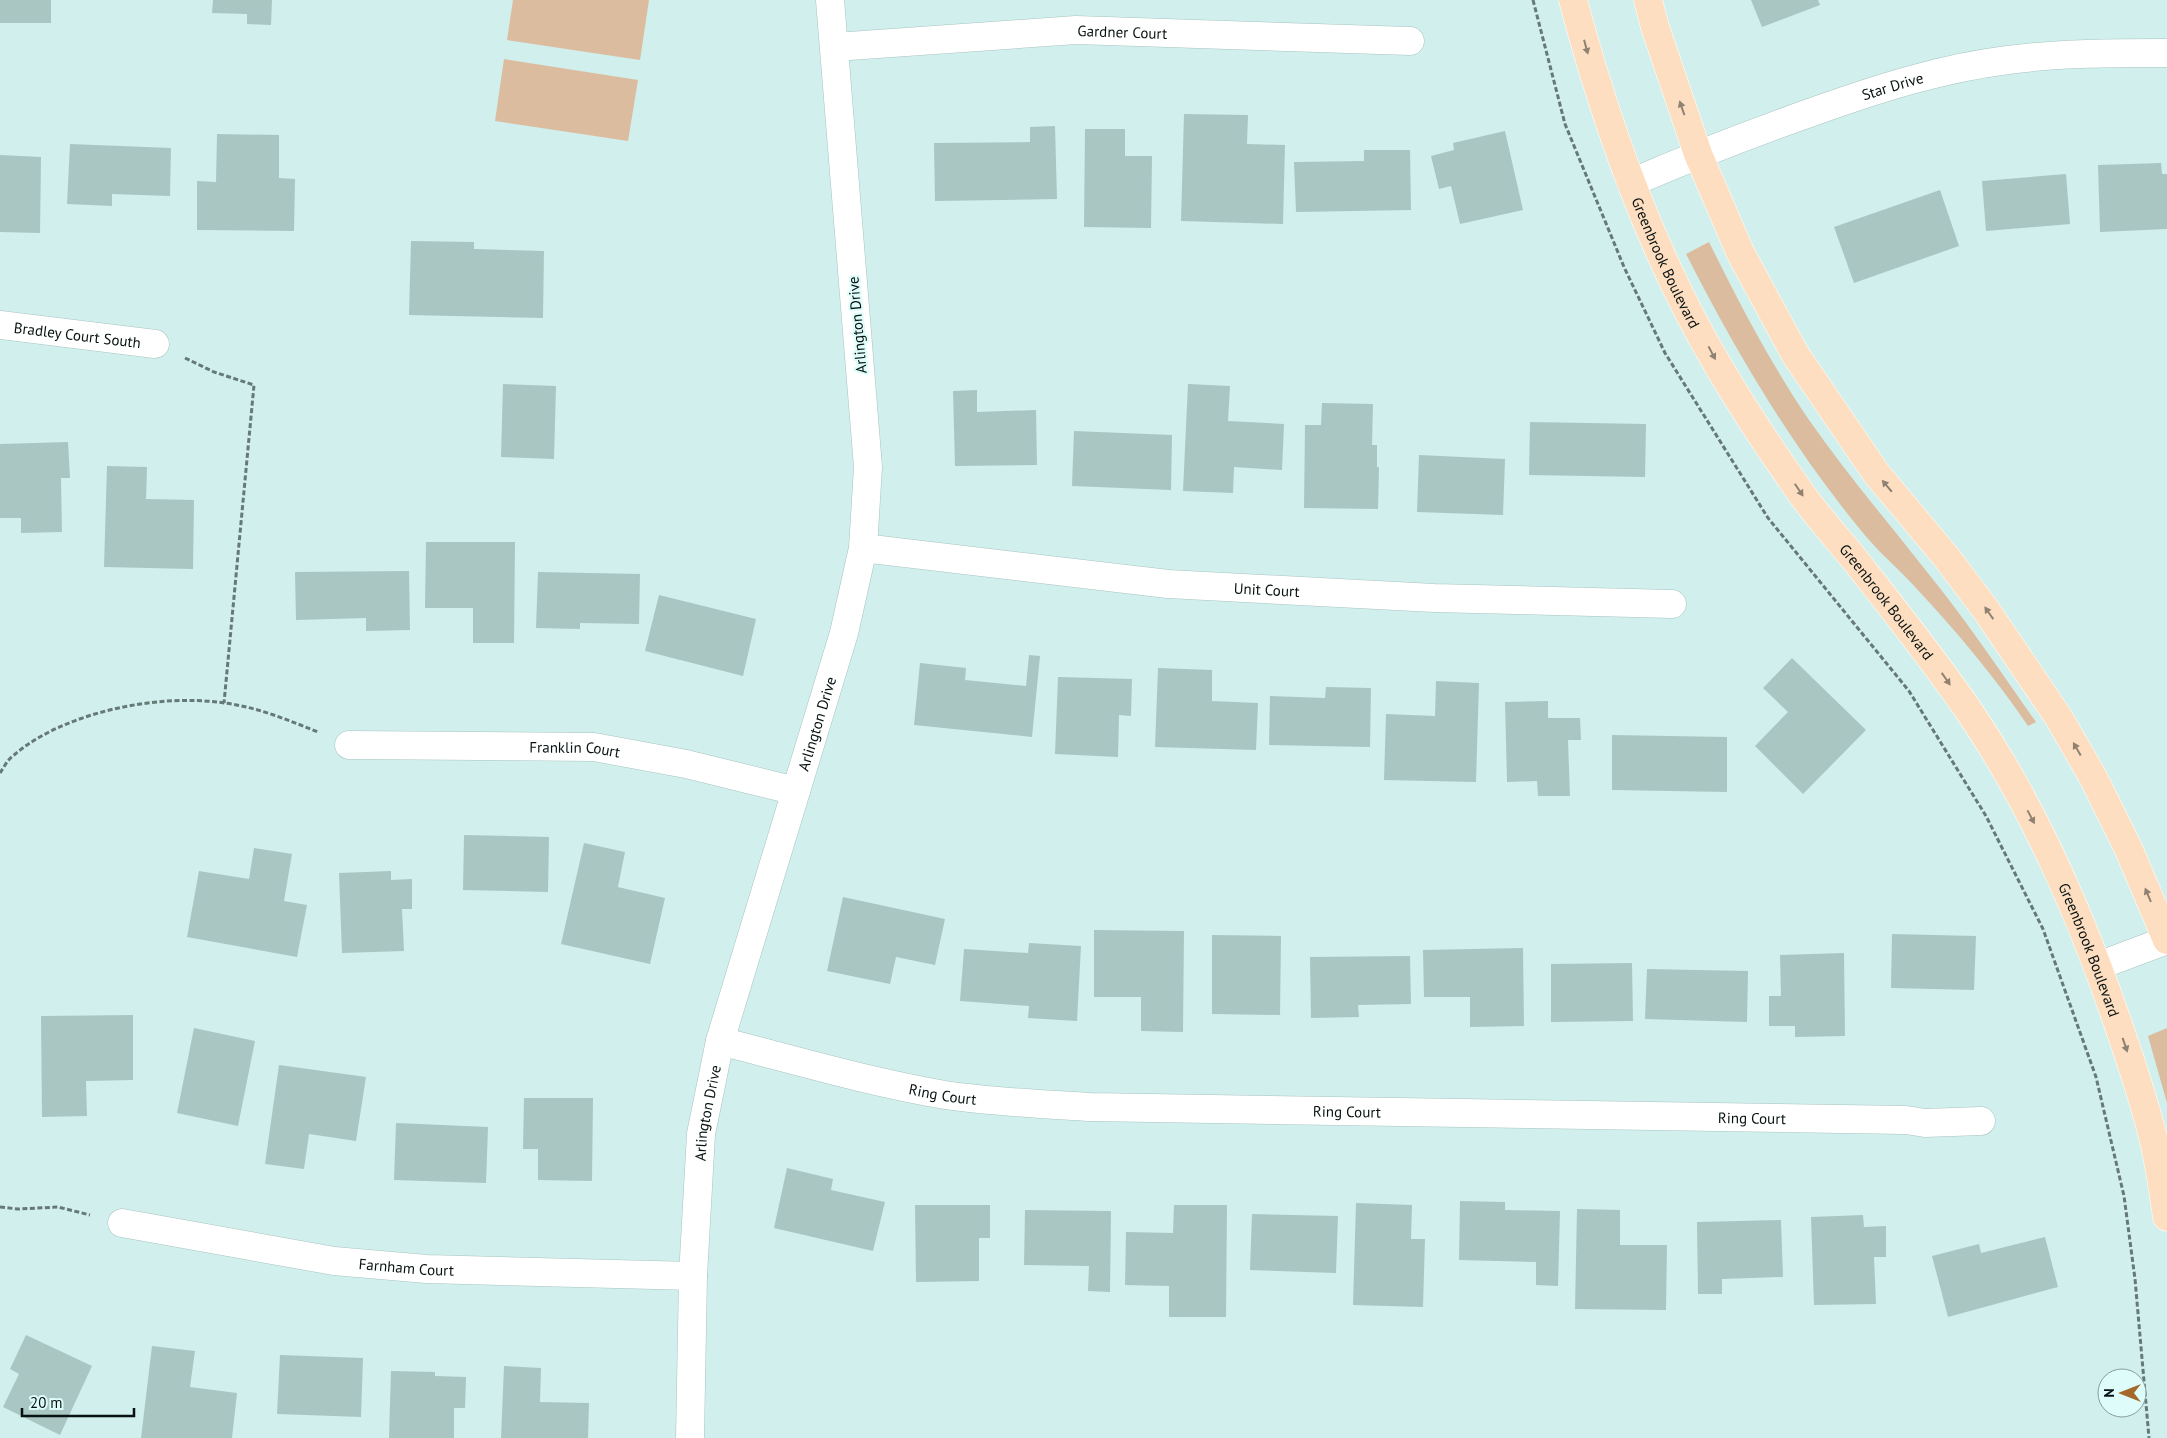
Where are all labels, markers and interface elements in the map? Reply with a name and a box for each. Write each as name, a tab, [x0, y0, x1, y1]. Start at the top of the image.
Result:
street label: Gardner Court	[1077, 21, 1167, 42]
one-way arrow	[1582, 39, 1590, 55]
street label: Star Drive	[1859, 68, 1925, 104]
one-way arrow	[1678, 100, 1686, 115]
street label: Greenbrook Boulevard	[1628, 194, 1705, 331]
street label: Arlington Drive	[843, 276, 871, 374]
street label: Bradley Court South	[13, 317, 142, 352]
one-way arrow	[1708, 346, 1716, 360]
one-way arrow	[1882, 480, 1893, 493]
one-way arrow	[1794, 483, 1804, 497]
street label: Greenbrook Boulevard	[1836, 540, 1938, 663]
street label: Unit Court	[1233, 578, 1300, 600]
one-way arrow	[1983, 607, 1994, 620]
one-way arrow	[1941, 672, 1951, 686]
street label: Arlington Drive	[793, 674, 840, 773]
street label: Franklin Court	[529, 737, 622, 761]
one-way arrow	[2073, 743, 2082, 756]
one-way arrow	[2027, 810, 2035, 824]
street label: Greenbrook Boulevard	[2055, 880, 2124, 1019]
one-way arrow	[2144, 887, 2152, 902]
one-way arrow	[2122, 1038, 2129, 1053]
street label: Arlington Drive	[690, 1063, 724, 1161]
street label: Ring Court	[907, 1079, 977, 1108]
street label: Ring Court	[1313, 1101, 1381, 1121]
street label: Ring Court	[1718, 1108, 1786, 1128]
street label: Farnham Court	[358, 1254, 454, 1279]
north arrow	[2097, 1368, 2147, 1418]
scale bar	[22, 1386, 135, 1418]
text: N	[2100, 1388, 2118, 1398]
text: 20 m	[30, 1393, 63, 1412]

